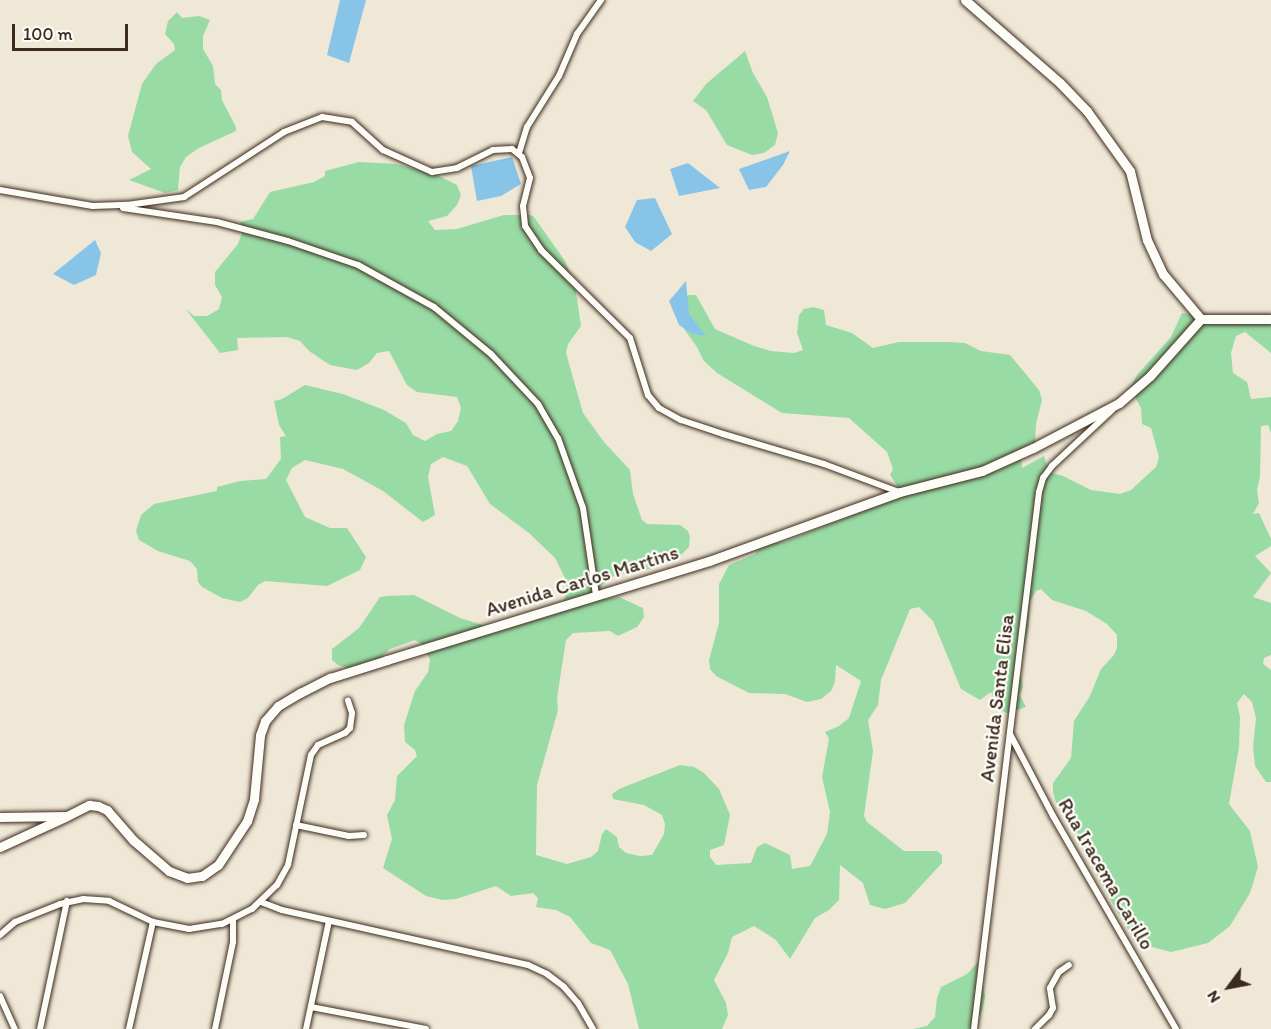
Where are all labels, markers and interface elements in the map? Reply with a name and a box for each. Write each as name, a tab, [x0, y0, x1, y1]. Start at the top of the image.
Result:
scale bar	[15, 12, 130, 50]
text: 100 m	[23, 23, 73, 45]
street label: Avenida Carlos Martins	[483, 540, 681, 622]
street label: Avenida Santa Elisa	[975, 613, 1019, 783]
street label: Rua Iracema Carillo	[1053, 794, 1159, 954]
north arrow	[1199, 957, 1259, 1017]
text: N	[1202, 987, 1224, 1006]

